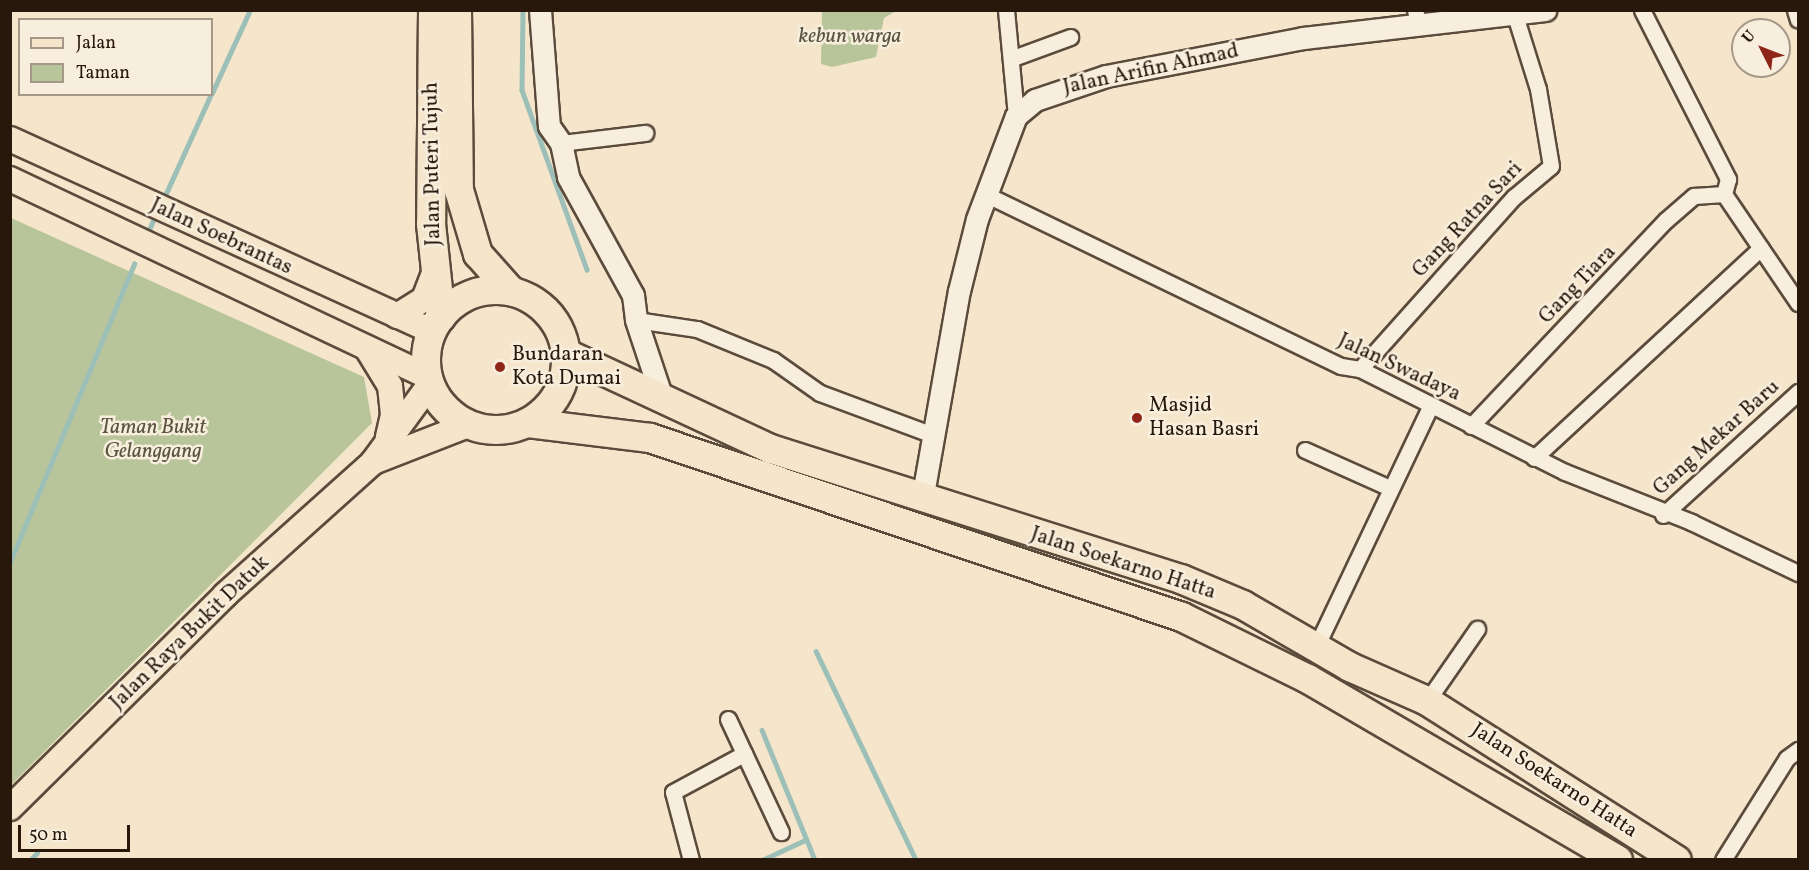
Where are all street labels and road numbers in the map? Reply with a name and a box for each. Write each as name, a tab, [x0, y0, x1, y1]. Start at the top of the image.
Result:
street label: Jalan Arifin Ahmad	[1061, 39, 1241, 101]
street label: Jalan Puteri Tujuh	[419, 81, 447, 247]
street label: Gang Ratna Sari	[1408, 157, 1528, 283]
street label: Jalan Soebrantas	[146, 193, 296, 281]
street label: Gang Tiara	[1534, 240, 1622, 330]
street label: Jalan Swadaya	[1334, 329, 1464, 407]
street label: Gang Mekar Baru	[1649, 375, 1785, 501]
street label: Jalan Soekarno Hatta	[1027, 522, 1219, 606]
street label: Jalan Raya Bukit Datuk	[105, 550, 275, 716]
street label: Jalan Soekarno Hatta	[1466, 718, 1642, 844]

